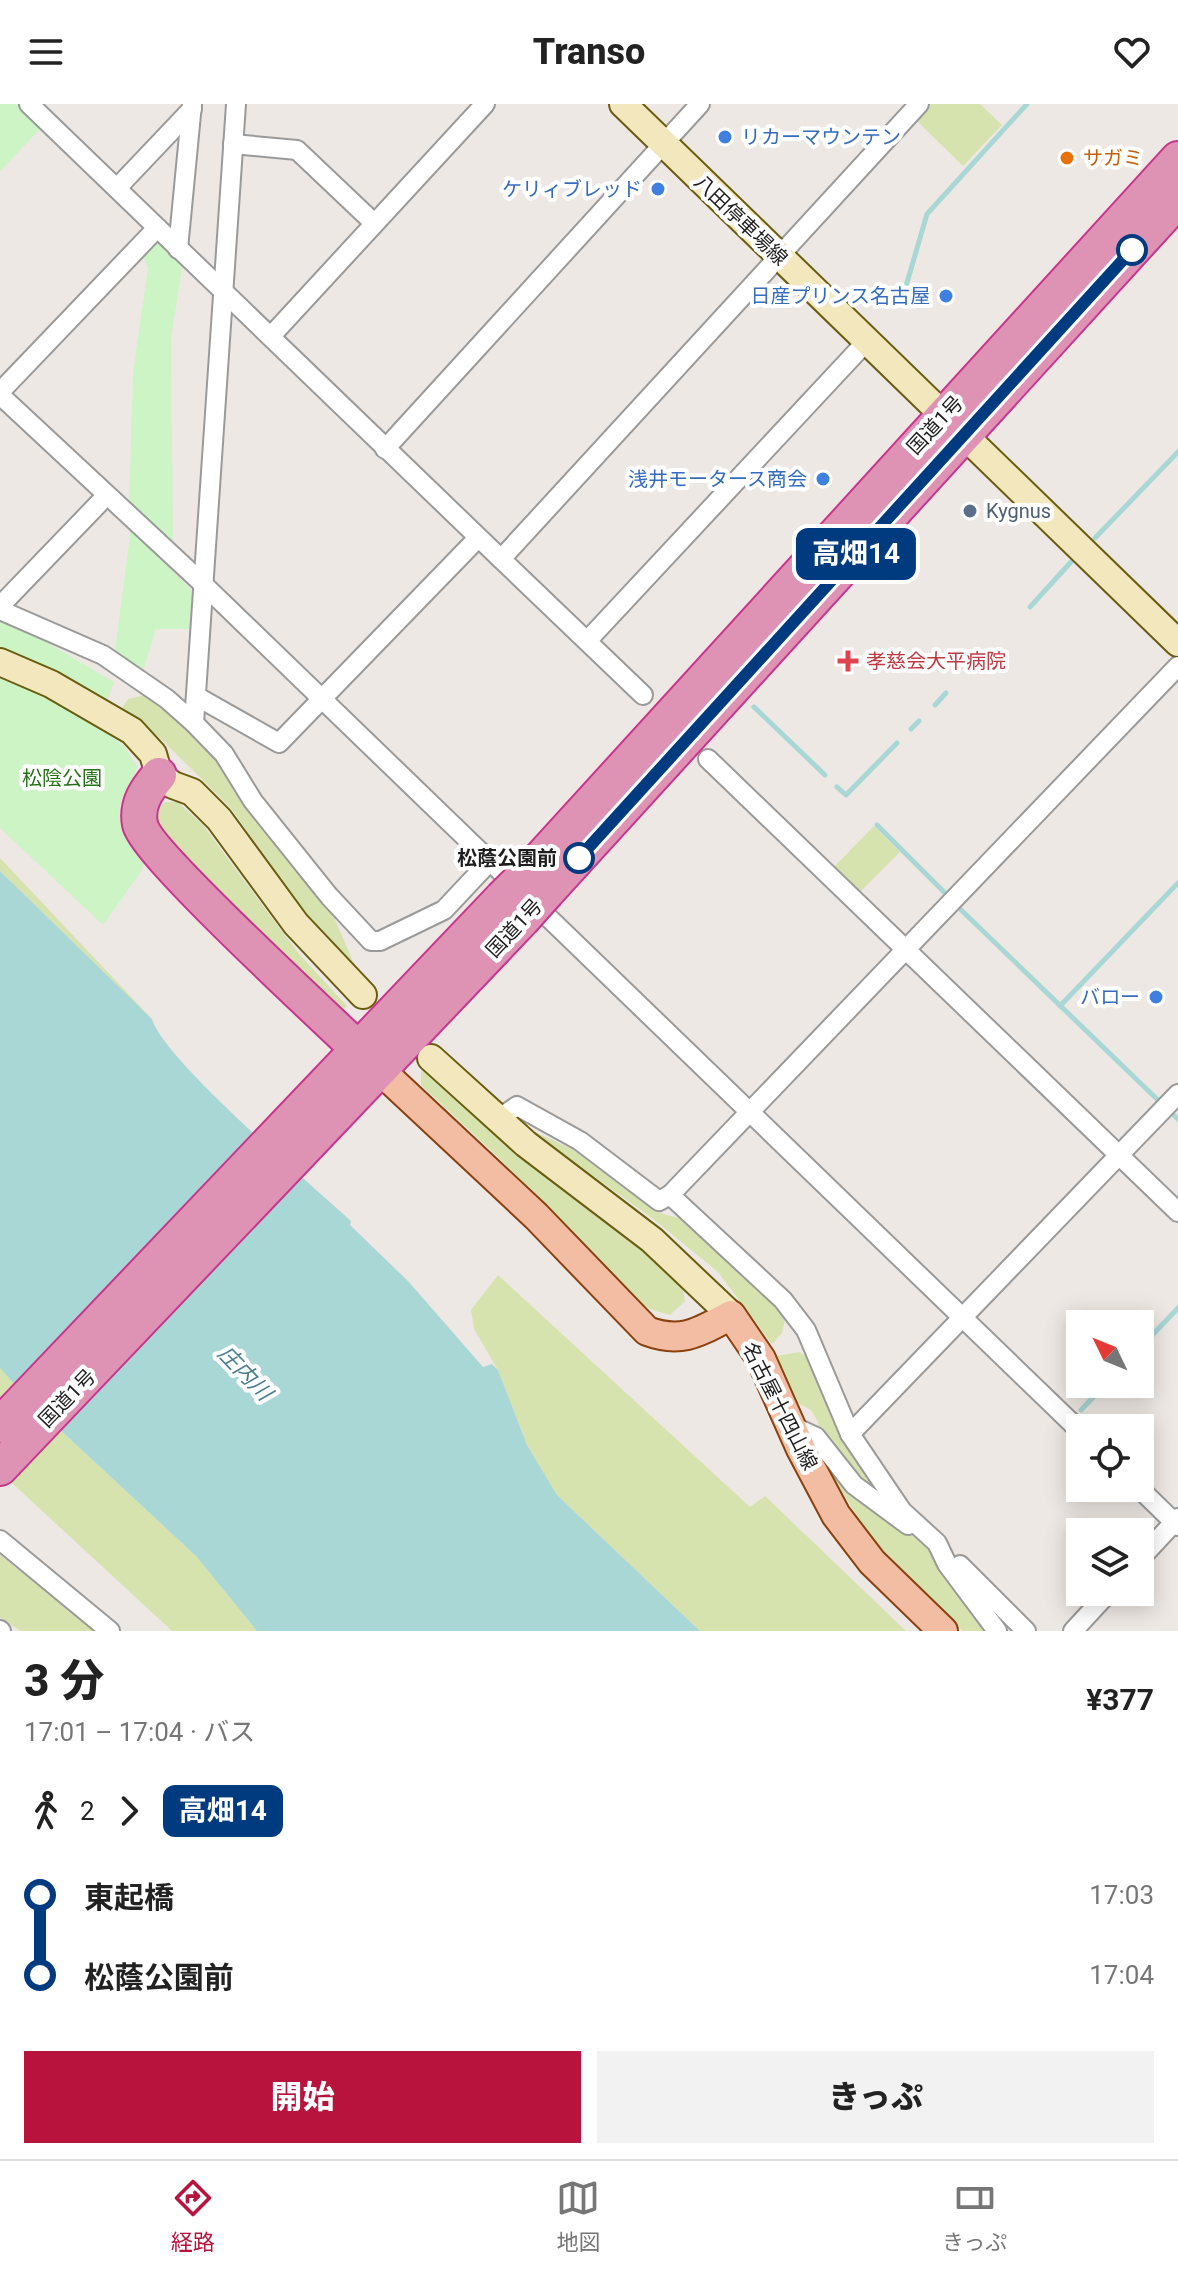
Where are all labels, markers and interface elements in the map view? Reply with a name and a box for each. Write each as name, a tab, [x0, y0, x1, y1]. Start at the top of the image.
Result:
icon: menu	[24, 30, 68, 74]
icon: heart	[1110, 30, 1154, 74]
text: Transo	[533, 31, 645, 73]
place label: リカーマウンテン	[741, 125, 901, 149]
marker: リカーマウンテン	[716, 128, 734, 146]
place label: サガミ	[1083, 146, 1143, 170]
marker: サガミ	[1058, 149, 1076, 167]
street label: 八田停車場線	[690, 170, 792, 270]
place label: ケリィブレッド	[502, 177, 642, 201]
marker: ケリィブレッド	[649, 180, 667, 198]
unlabelled marker	[1117, 235, 1147, 265]
place label: 日産プリンス名古屋	[750, 284, 930, 308]
marker: 日産プリンス名古屋	[937, 287, 955, 305]
street label: 国道1号	[902, 391, 968, 459]
place label: 浅井モータース商会	[628, 467, 807, 491]
marker: 浅井モータース商会	[814, 470, 832, 488]
place label: Kygnus	[986, 499, 1051, 523]
marker: Kygnus	[961, 502, 979, 520]
line badge: 高畑14	[800, 528, 912, 580]
text: 高畑14	[812, 537, 900, 570]
place label: 孝慈会大平病院	[866, 649, 1006, 673]
marker: 孝慈会大平病院	[837, 650, 859, 672]
park label: 松陰公園	[22, 766, 102, 790]
marker: 松蔭公園前	[564, 843, 594, 873]
place label: 松蔭公園前	[457, 846, 557, 870]
street label: 国道1号	[481, 894, 547, 962]
place label: バロー	[1080, 985, 1140, 1009]
marker: バロー	[1147, 988, 1165, 1006]
north arrow	[1066, 1310, 1154, 1398]
map controls	[1066, 1310, 1154, 1606]
street label: 名古屋十四山線	[738, 1338, 822, 1474]
water label: 庄内川	[213, 1341, 278, 1407]
street label: 国道1号	[34, 1364, 100, 1432]
button: locate	[1066, 1414, 1154, 1502]
button: layers	[1066, 1518, 1154, 1606]
text: 3 分	[24, 1655, 104, 1707]
text: ¥377	[1086, 1682, 1154, 1717]
text: 17:01 – 17:04 · バス	[24, 1717, 255, 1747]
icon: walk	[24, 1789, 68, 1833]
icon: forward	[107, 1789, 151, 1833]
text: 高畑14	[179, 1794, 267, 1827]
text: 2	[80, 1796, 95, 1826]
text: 東起橋	[84, 1880, 174, 1915]
text: 17:03	[1089, 1880, 1154, 1910]
text: 松蔭公園前	[84, 1960, 234, 1995]
text: 17:04	[1089, 1960, 1154, 1990]
button: 開始	[24, 2051, 581, 2143]
button: きっぷ	[597, 2051, 1154, 2143]
tab: 経路	[171, 2176, 215, 2256]
tab: 地図	[556, 2176, 600, 2256]
tab: きっぷ	[942, 2176, 1007, 2256]

